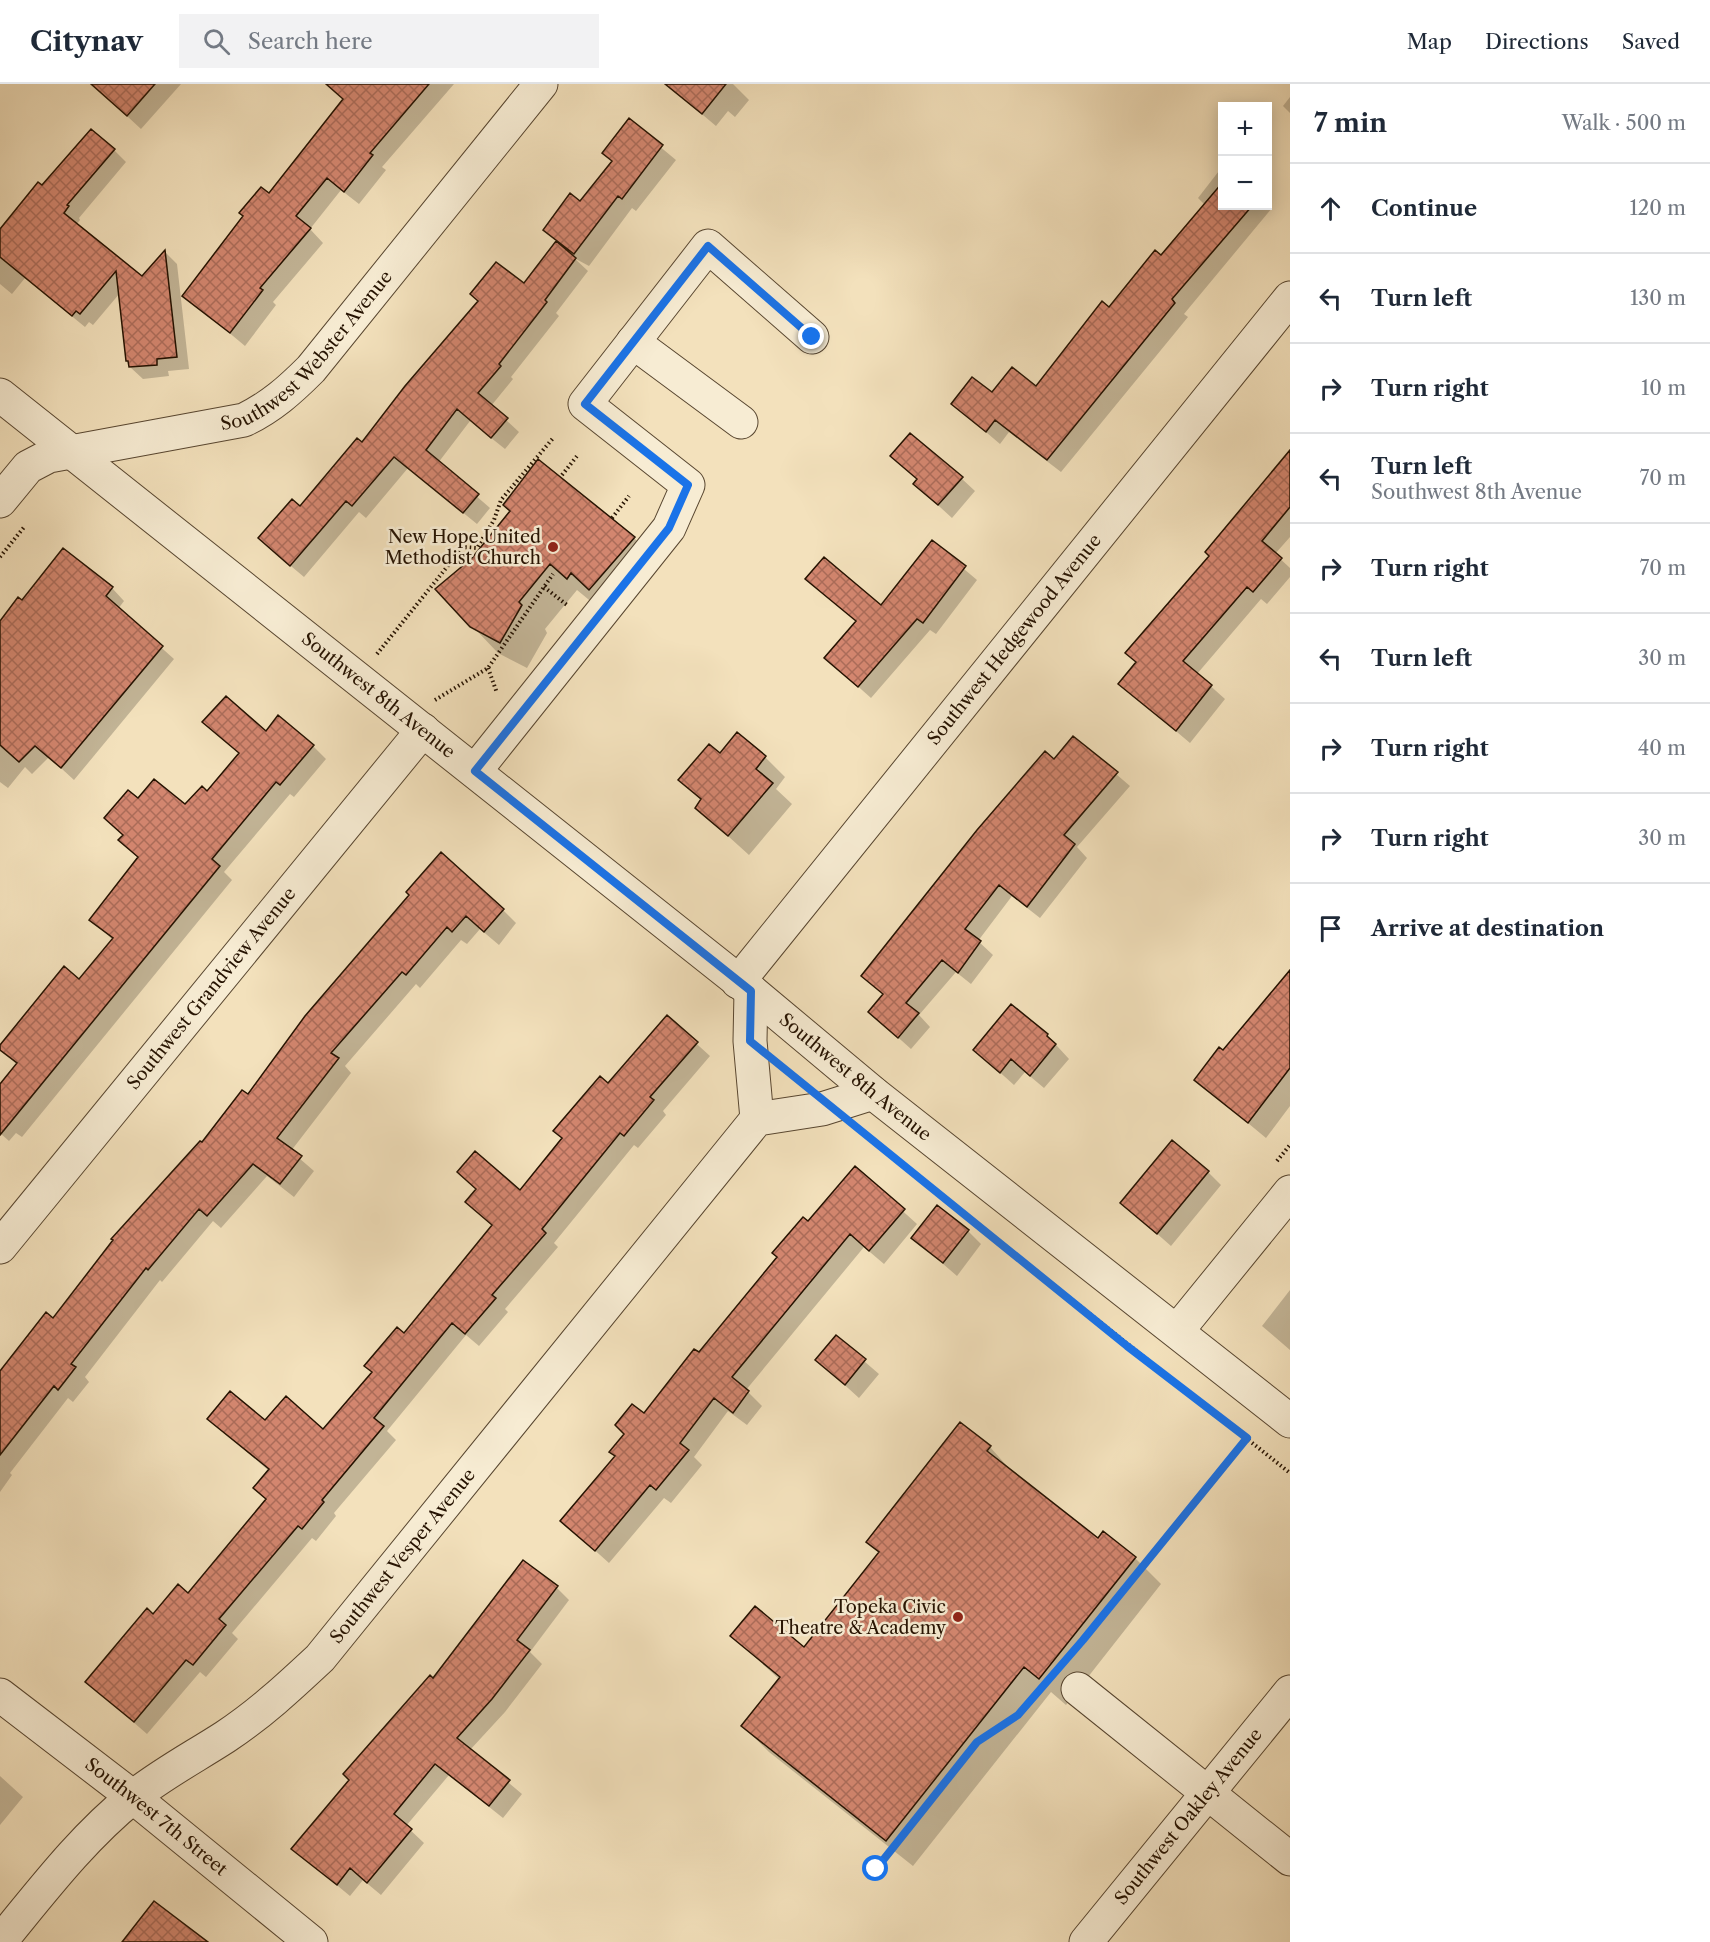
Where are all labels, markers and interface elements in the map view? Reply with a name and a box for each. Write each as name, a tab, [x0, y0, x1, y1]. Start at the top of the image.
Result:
search box	[179, 14, 599, 68]
text: Citynav	[30, 24, 143, 58]
icon: search	[200, 25, 233, 58]
text: Search here	[248, 28, 372, 55]
text: Map	[1407, 29, 1452, 54]
text: Directions	[1485, 29, 1589, 54]
text: Saved	[1622, 29, 1680, 54]
map controls	[1218, 102, 1272, 210]
button: +	[1218, 102, 1272, 156]
text: 7 min	[1314, 107, 1387, 139]
text: Walk · 500 m	[1562, 111, 1686, 135]
button: −	[1218, 156, 1272, 210]
icon: ahead	[1314, 192, 1347, 225]
text: Continue	[1371, 195, 1477, 222]
text: 120 m	[1629, 196, 1686, 220]
street label: Southwest Webster Avenue	[219, 266, 397, 435]
icon: left	[1314, 282, 1347, 315]
text: Turn left	[1371, 285, 1472, 312]
text: 130 m	[1630, 286, 1686, 310]
route end	[798, 323, 824, 349]
icon: right	[1314, 372, 1347, 405]
text: Turn right	[1371, 375, 1489, 402]
text: 10 m	[1641, 376, 1686, 400]
text: Turn left	[1371, 453, 1472, 480]
icon: left	[1314, 462, 1347, 495]
text: 70 m	[1640, 466, 1686, 490]
text: Southwest 8th Avenue	[1371, 480, 1582, 504]
place label: New Hope United Methodist Church	[385, 526, 541, 569]
street label: Southwest Hedgewood Avenue	[923, 530, 1106, 749]
marker: New Hope United Methodist Church	[546, 540, 560, 554]
icon: right	[1314, 552, 1347, 585]
text: Turn right	[1371, 555, 1489, 582]
text: 70 m	[1640, 556, 1686, 580]
street label: Southwest 8th Avenue	[297, 628, 460, 763]
icon: left	[1314, 642, 1347, 675]
text: Turn left	[1371, 645, 1472, 672]
text: 30 m	[1638, 646, 1686, 670]
icon: right	[1314, 732, 1347, 765]
text: Turn right	[1371, 735, 1489, 762]
text: 40 m	[1638, 736, 1686, 760]
icon: right	[1314, 822, 1347, 855]
text: Turn right	[1371, 825, 1489, 852]
text: 30 m	[1638, 826, 1686, 850]
street label: Southwest Grandview Avenue	[122, 883, 301, 1094]
icon: arrive	[1314, 912, 1347, 945]
text: Arrive at destination	[1371, 915, 1604, 942]
street label: Southwest 8th Avenue	[775, 1008, 936, 1146]
street label: Southwest Vesper Avenue	[325, 1464, 480, 1648]
place label: Topeka Civic Theatre & Academy	[775, 1596, 947, 1639]
marker: Topeka Civic Theatre & Academy	[951, 1610, 965, 1624]
street label: Southwest Oakley Avenue	[1110, 1724, 1267, 1909]
street label: Southwest 7th Street	[81, 1753, 232, 1881]
route start	[862, 1855, 888, 1881]

